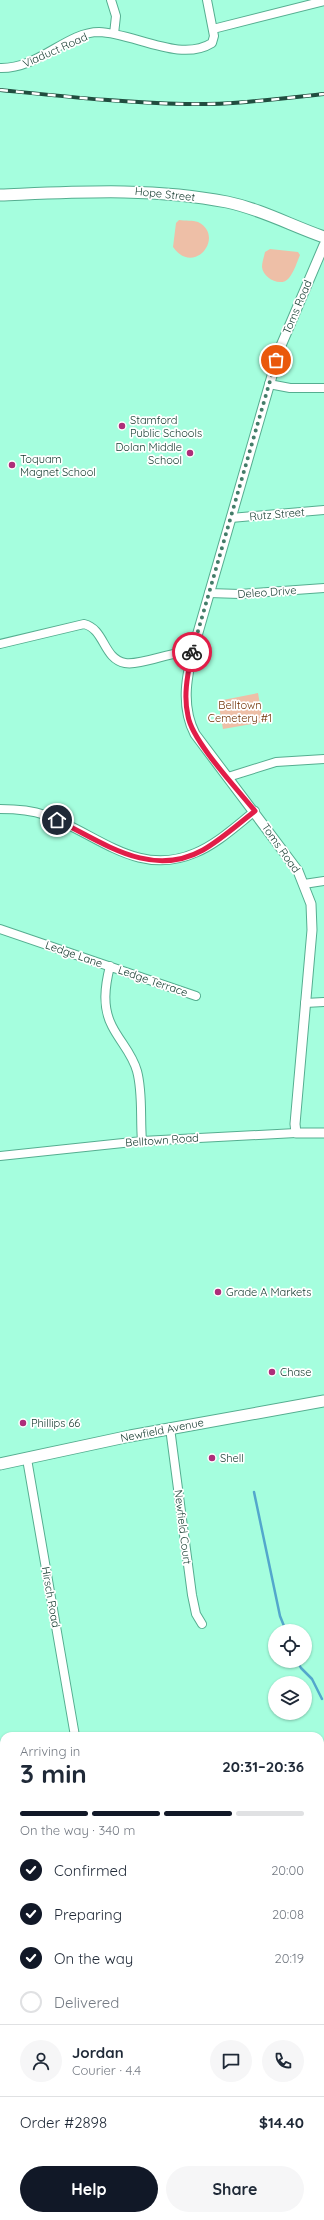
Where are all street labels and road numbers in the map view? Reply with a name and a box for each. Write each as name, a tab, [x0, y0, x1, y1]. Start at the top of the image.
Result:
street label: Viaduct Road	[21, 30, 89, 70]
street label: Hope Street	[134, 184, 196, 204]
street label: Toms Road	[279, 278, 315, 336]
street label: Rutz Street	[249, 505, 306, 523]
street label: Deleo Drive	[237, 583, 297, 601]
street label: Toms Road	[259, 820, 303, 876]
street label: Ledge Lane	[44, 938, 104, 970]
street label: Ledge Terrace	[116, 962, 190, 1000]
street label: Belltown Road	[125, 1130, 199, 1150]
street label: Newfield Avenue	[119, 1415, 205, 1445]
street label: Newfield Court	[171, 1489, 195, 1565]
street label: Hirsch Road	[39, 1565, 63, 1629]

